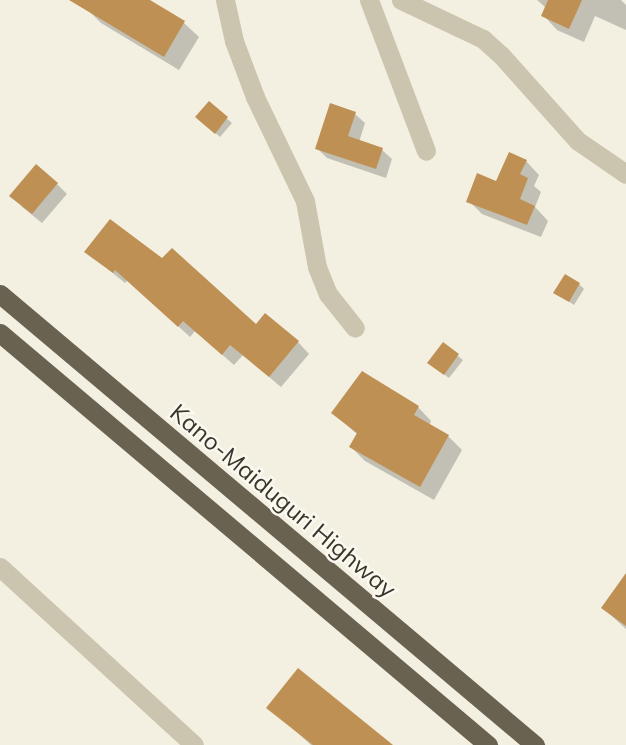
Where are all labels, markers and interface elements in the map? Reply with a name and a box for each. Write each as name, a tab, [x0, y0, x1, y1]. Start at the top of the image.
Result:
street label: Kano-Maiduguri Highway	[164, 398, 402, 604]

